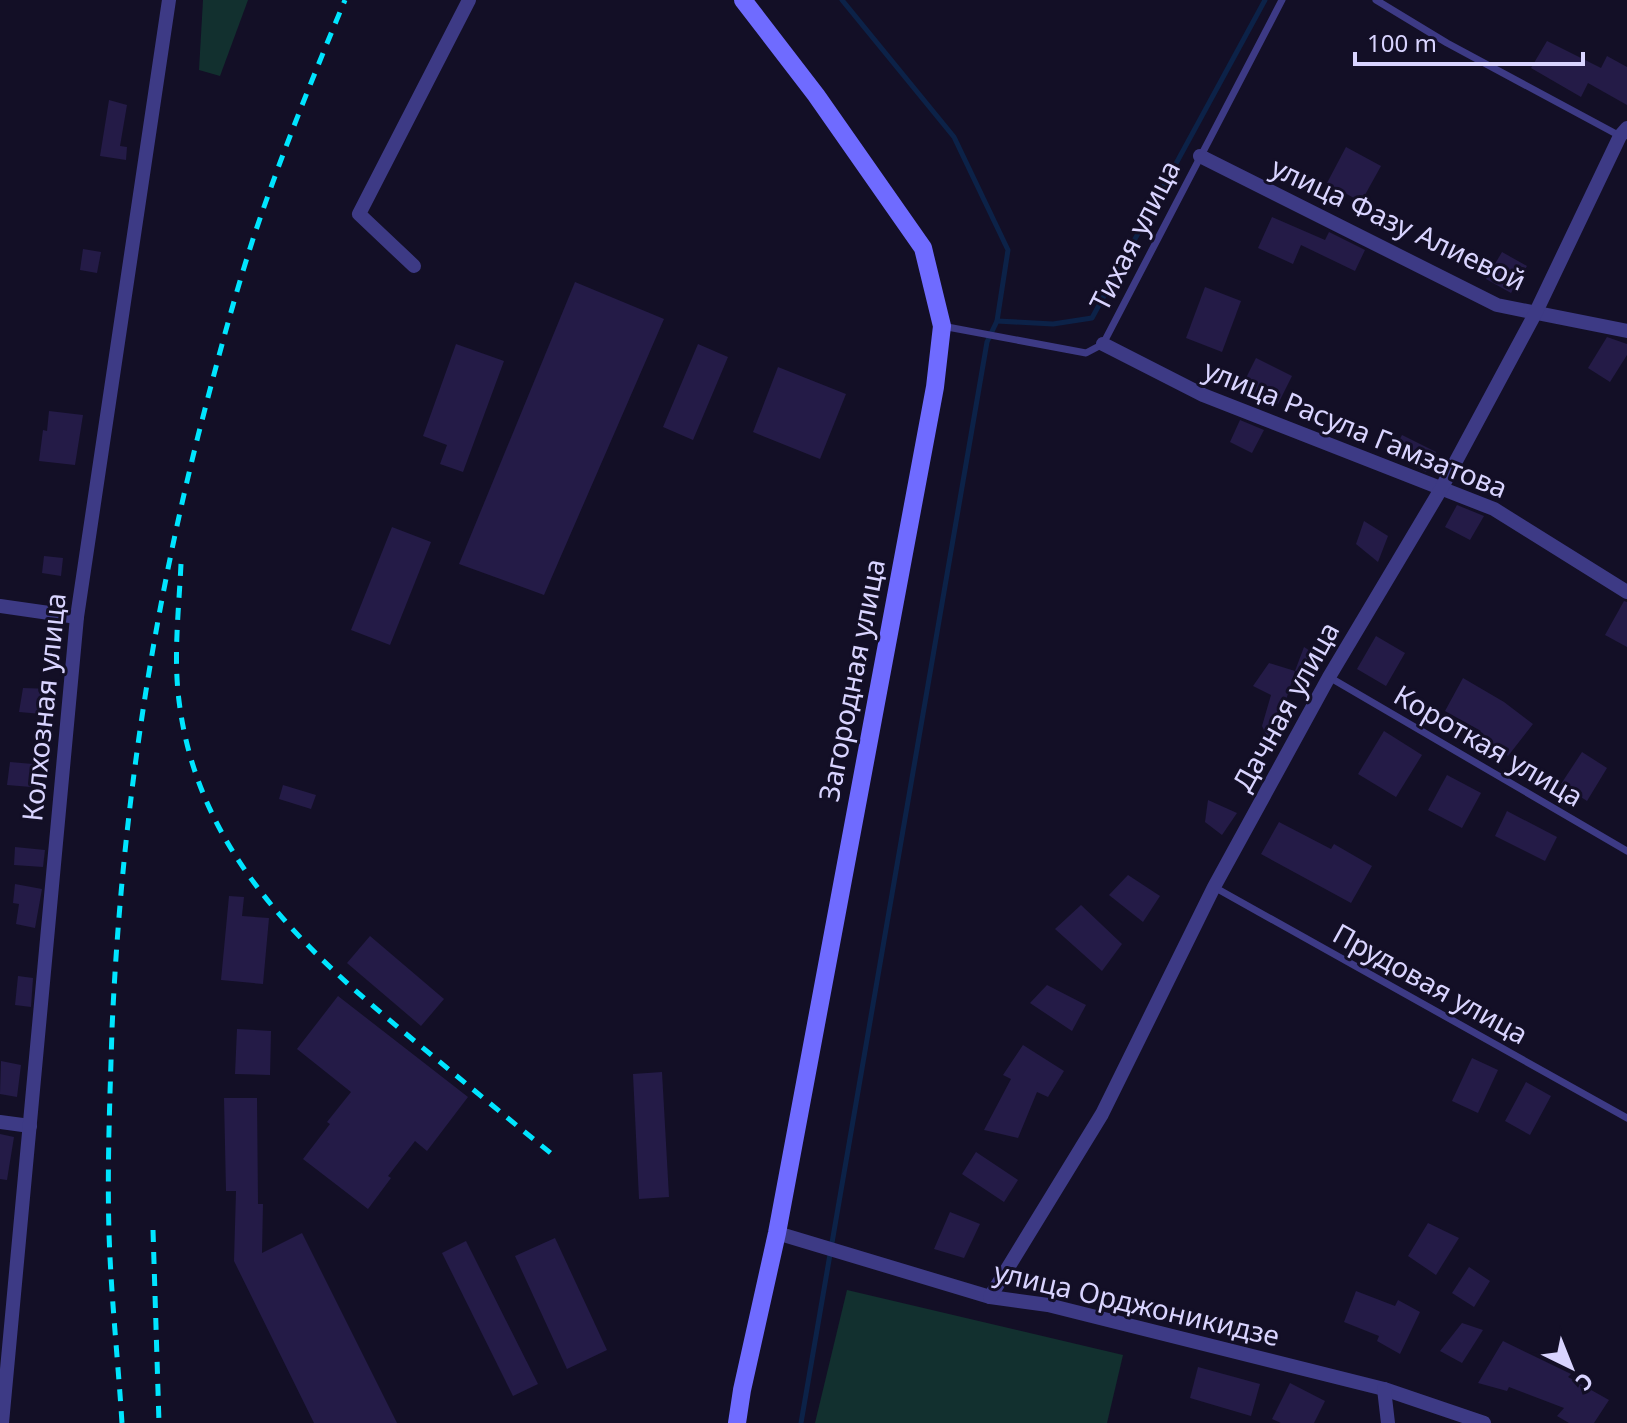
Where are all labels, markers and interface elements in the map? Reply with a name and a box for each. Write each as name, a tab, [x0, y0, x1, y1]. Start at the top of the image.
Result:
scale bar	[1355, 16, 1583, 66]
text: 100 m	[1367, 26, 1437, 59]
street label: улица Фазу Алиевой	[1265, 147, 1533, 299]
street label: Тихая улица	[1080, 153, 1188, 317]
street label: улица Расула Гамзатова	[1199, 350, 1513, 506]
street label: Загородная улица	[809, 555, 893, 805]
street label: Колхозная улица	[12, 591, 74, 823]
street label: Дачная улица	[1223, 615, 1347, 797]
street label: Короткая улица	[1387, 675, 1591, 815]
street label: Прудовая улица	[1327, 914, 1535, 1052]
street label: улица Орджоникидзе	[990, 1252, 1284, 1354]
north arrow	[1531, 1327, 1611, 1407]
text: С	[1570, 1367, 1601, 1398]

